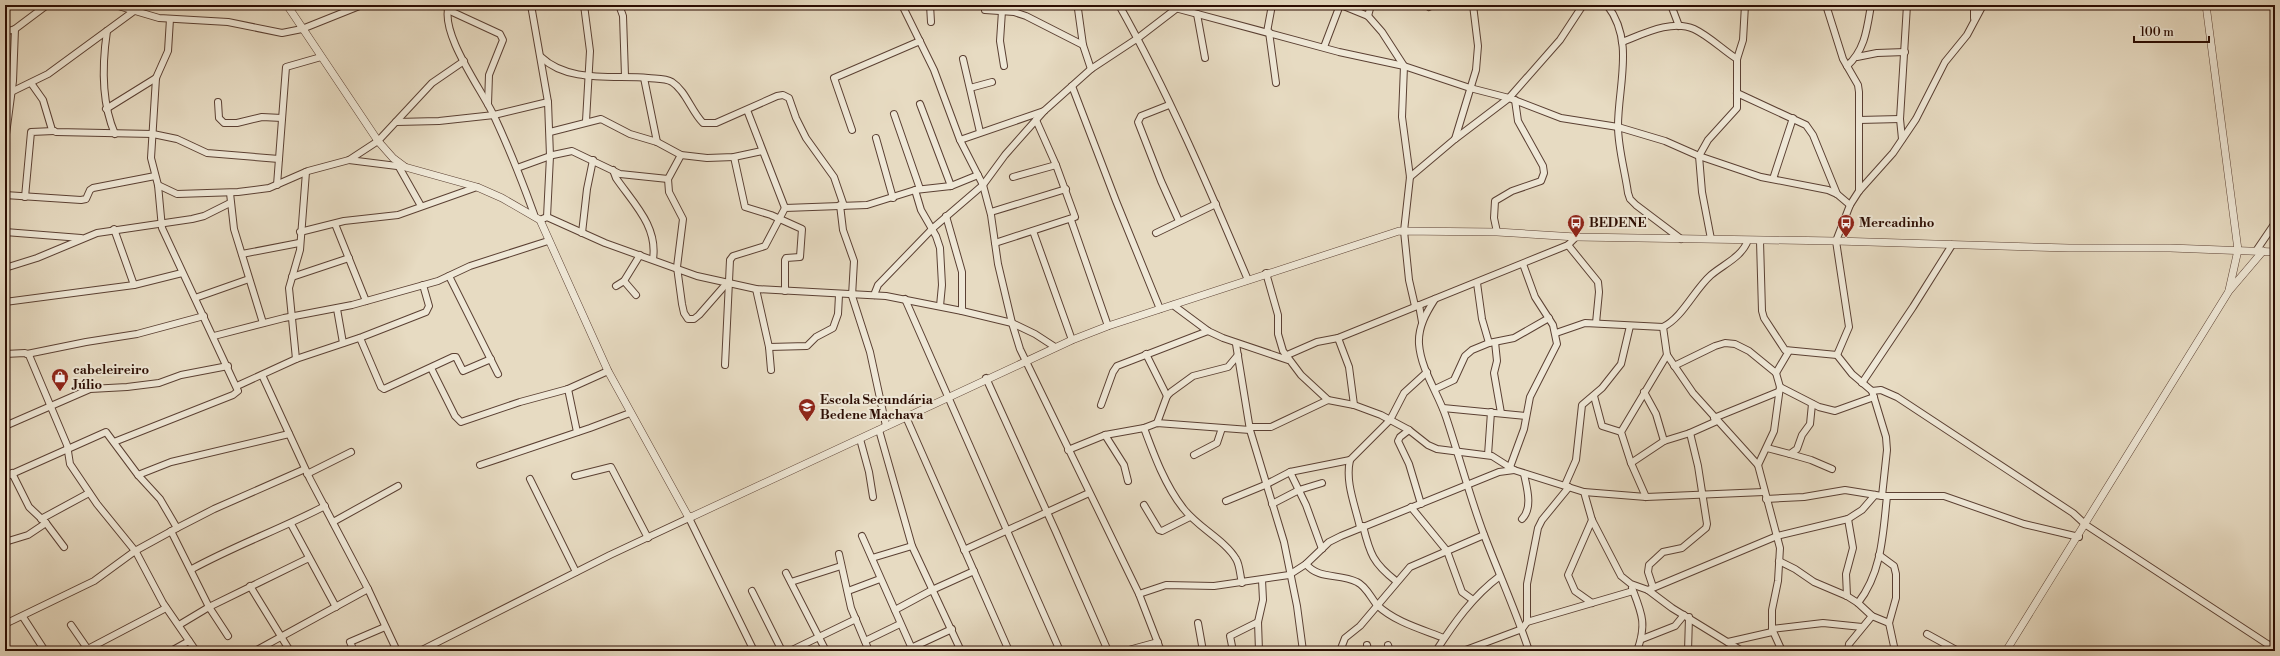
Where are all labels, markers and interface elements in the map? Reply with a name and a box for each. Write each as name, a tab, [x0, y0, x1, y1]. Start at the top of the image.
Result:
scale bar	[2134, 18, 2209, 44]
text: 100 m	[2140, 25, 2174, 40]
bus stop icon: BEDENE	[1566, 213, 1586, 238]
bus stop icon: Mercadinho	[1836, 213, 1856, 238]
place label: BEDENE	[1589, 215, 1647, 231]
place label: Mercadinho	[1859, 215, 1935, 231]
place label: cabeleireiro Júlio	[71, 362, 149, 393]
shop icon: cabeleireiro Júlio	[50, 367, 70, 392]
place label: Escola Secundária Bedene Machava	[820, 392, 934, 423]
school or university icon: Escola Secundária Bedene Machava	[797, 397, 817, 422]

